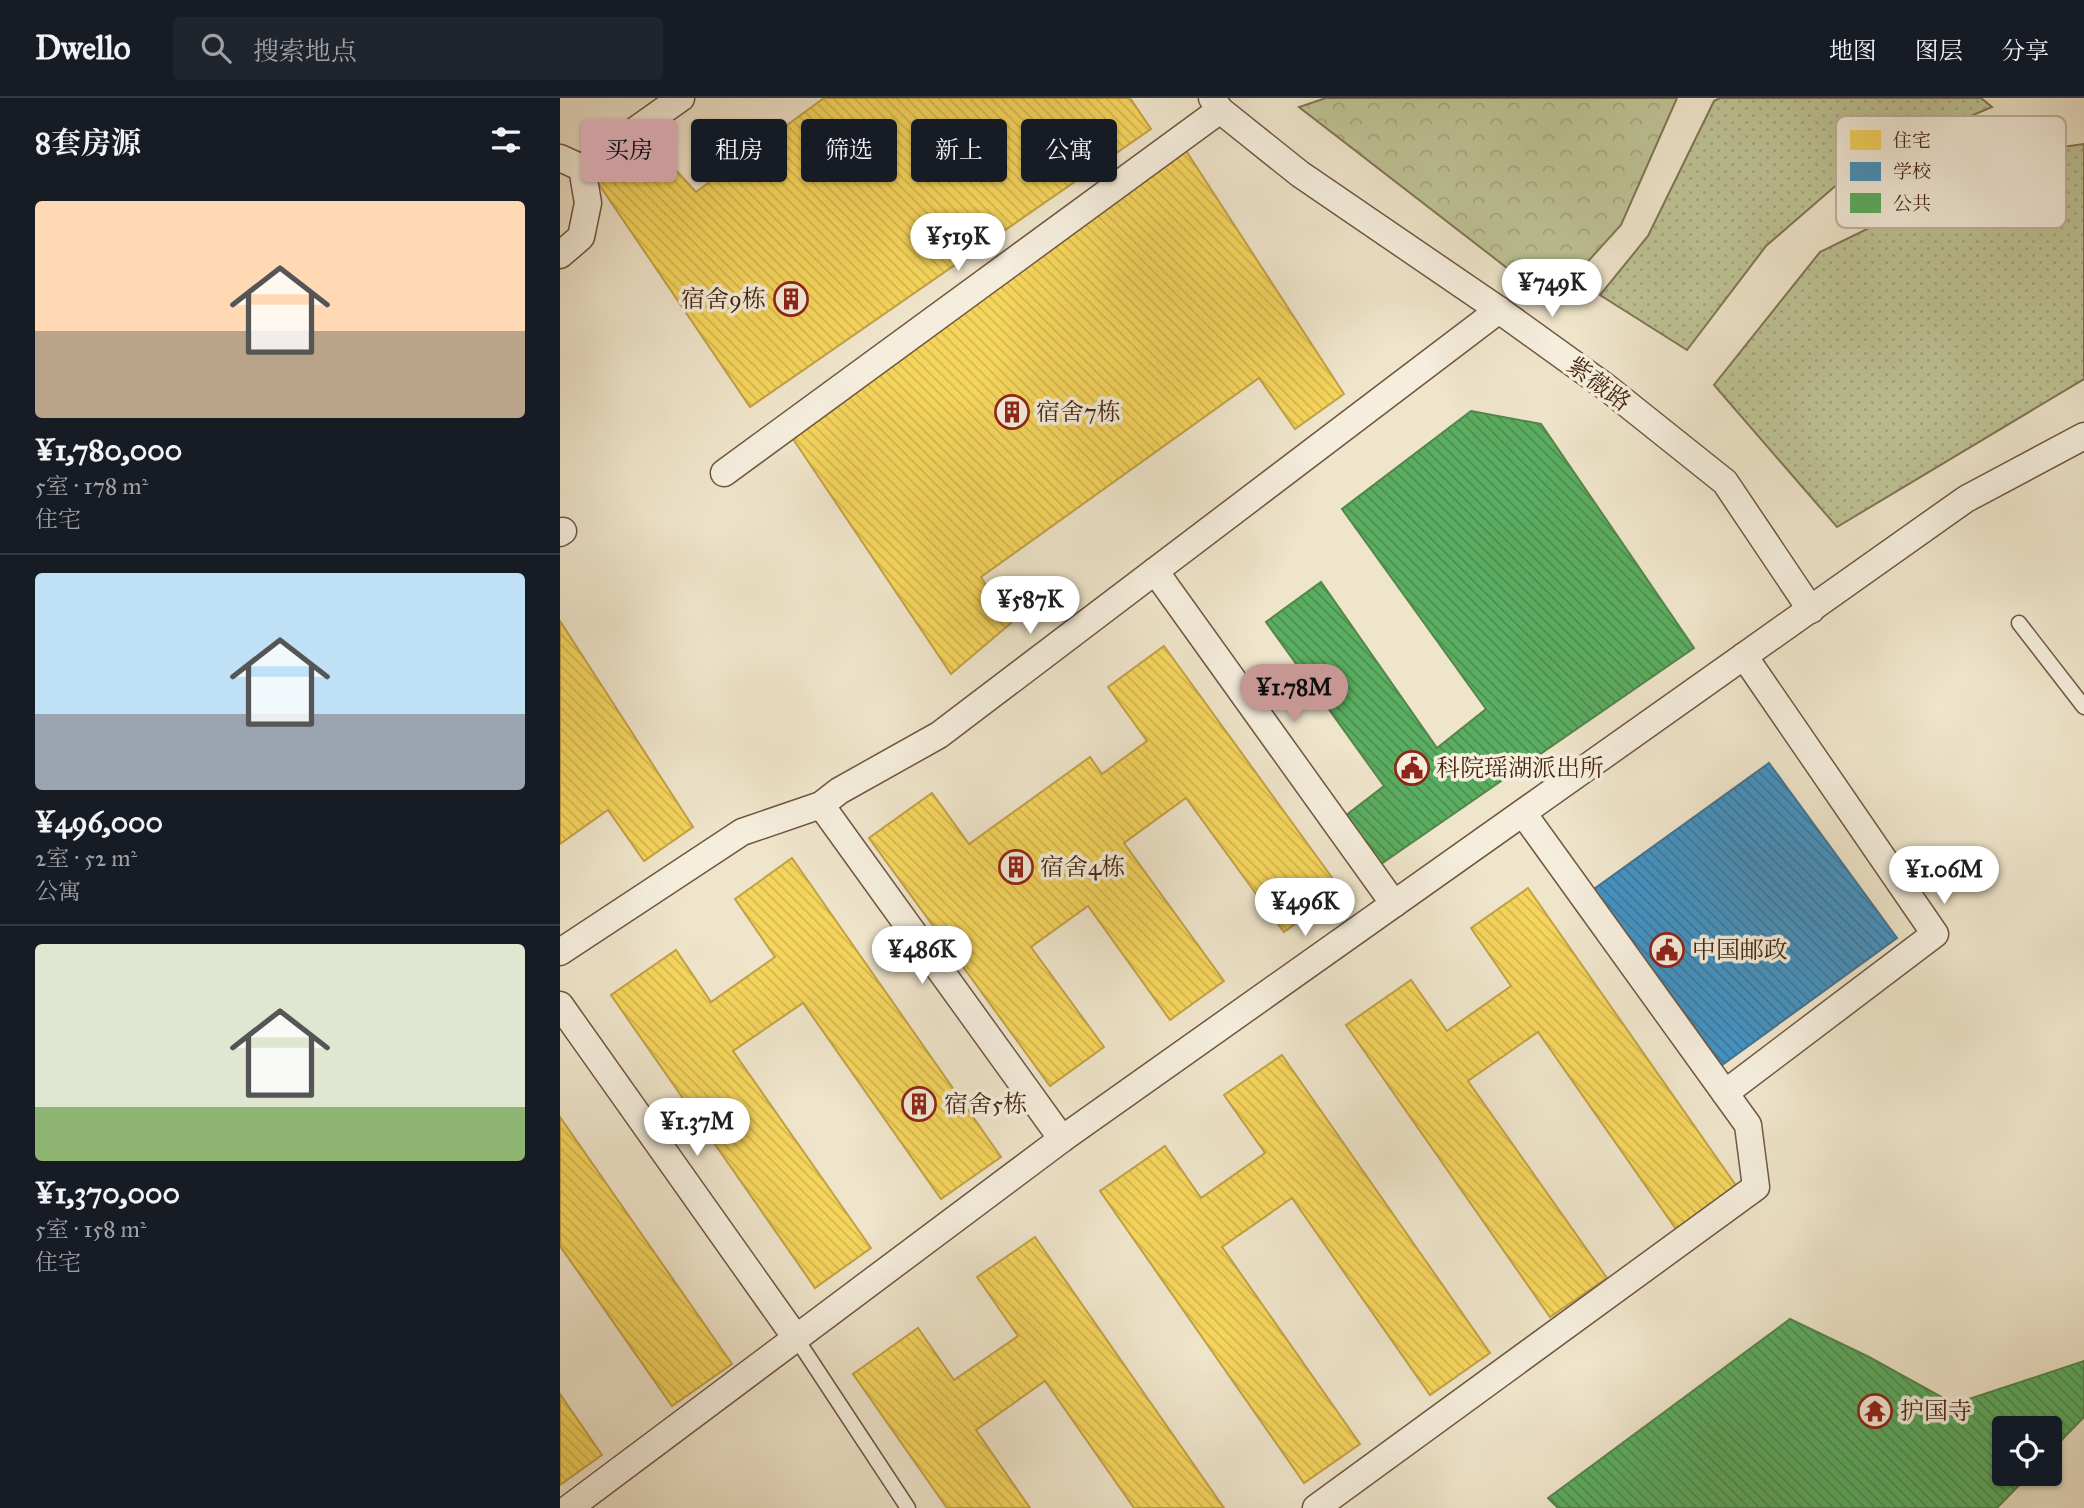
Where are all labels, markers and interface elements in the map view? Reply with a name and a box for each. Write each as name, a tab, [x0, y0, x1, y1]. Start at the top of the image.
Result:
search box	[173, 17, 663, 80]
text: Dwello	[35, 28, 131, 68]
icon: search	[197, 29, 235, 67]
text: 搜索地点	[253, 35, 357, 67]
text: 地图	[1829, 36, 1877, 66]
text: 图层	[1915, 36, 1963, 66]
text: 分享	[2001, 36, 2049, 66]
legend	[1836, 116, 2066, 228]
chip: 买房	[581, 119, 677, 182]
chip: 租房	[691, 119, 787, 182]
chip: 筛选	[801, 119, 897, 182]
chip: 新上	[911, 119, 1007, 182]
chip: 公寓	[1021, 119, 1117, 182]
icon: filters	[487, 121, 525, 159]
text: 8套房源	[35, 125, 141, 161]
text: 住宅	[1893, 129, 1931, 152]
text: 学校	[1893, 160, 1931, 183]
text: 公共	[1893, 192, 1931, 215]
pin: ¥519K	[909, 214, 1007, 273]
text: ¥519K	[926, 222, 990, 250]
icon: home	[217, 247, 343, 373]
pin: ¥749K	[1503, 260, 1601, 319]
text: ¥749K	[1518, 268, 1586, 296]
building icon: 宿舍9栋	[772, 280, 810, 318]
place label: 宿舍9栋	[681, 284, 766, 314]
street label: 紫薇路	[1561, 350, 1637, 418]
building icon: 宿舍7栋	[993, 393, 1031, 431]
place label: 宿舍7栋	[1036, 397, 1121, 427]
text: ¥1,780,000	[35, 432, 182, 468]
text: 5室 · 178 m²	[35, 472, 148, 500]
text: 住宅	[35, 505, 81, 533]
pin: ¥587K	[981, 576, 1079, 636]
text: ¥587K	[997, 585, 1063, 613]
icon: home	[217, 619, 343, 745]
pin: ¥1.78M	[1237, 664, 1351, 724]
text: ¥1.78M	[1256, 673, 1332, 701]
public building icon: 科院瑶湖派出所	[1393, 749, 1431, 787]
place label: 科院瑶湖派出所	[1436, 753, 1604, 783]
text: ¥496,000	[35, 804, 163, 840]
text: 2室 · 52 m²	[35, 844, 137, 872]
pin: ¥1.06M	[1887, 846, 2001, 906]
building icon: 宿舍4栋	[997, 848, 1035, 886]
place label: 宿舍4栋	[1040, 852, 1125, 882]
text: ¥1.06M	[1905, 855, 1983, 883]
text: 公寓	[35, 877, 81, 905]
pin: ¥496K	[1256, 878, 1354, 938]
text: ¥496K	[1271, 887, 1339, 915]
pin: ¥486K	[873, 926, 971, 986]
public building icon: 中国邮政	[1648, 931, 1686, 969]
text: ¥486K	[888, 935, 956, 963]
place label: 中国邮政	[1692, 935, 1788, 965]
icon: home	[217, 990, 343, 1116]
building icon: 宿舍5栋	[900, 1085, 938, 1123]
place label: 宿舍5栋	[944, 1089, 1027, 1119]
pin: ¥1.37M	[640, 1098, 754, 1158]
text: ¥1.37M	[660, 1107, 734, 1135]
text: ¥1,370,000	[35, 1175, 180, 1211]
text: 5室 · 158 m²	[35, 1215, 146, 1243]
text: 住宅	[35, 1248, 81, 1276]
temple icon: 护国寺	[1856, 1392, 1894, 1430]
place label: 护国寺	[1900, 1396, 1972, 1426]
map controls	[1992, 1416, 2062, 1486]
button: locate	[1992, 1416, 2062, 1486]

